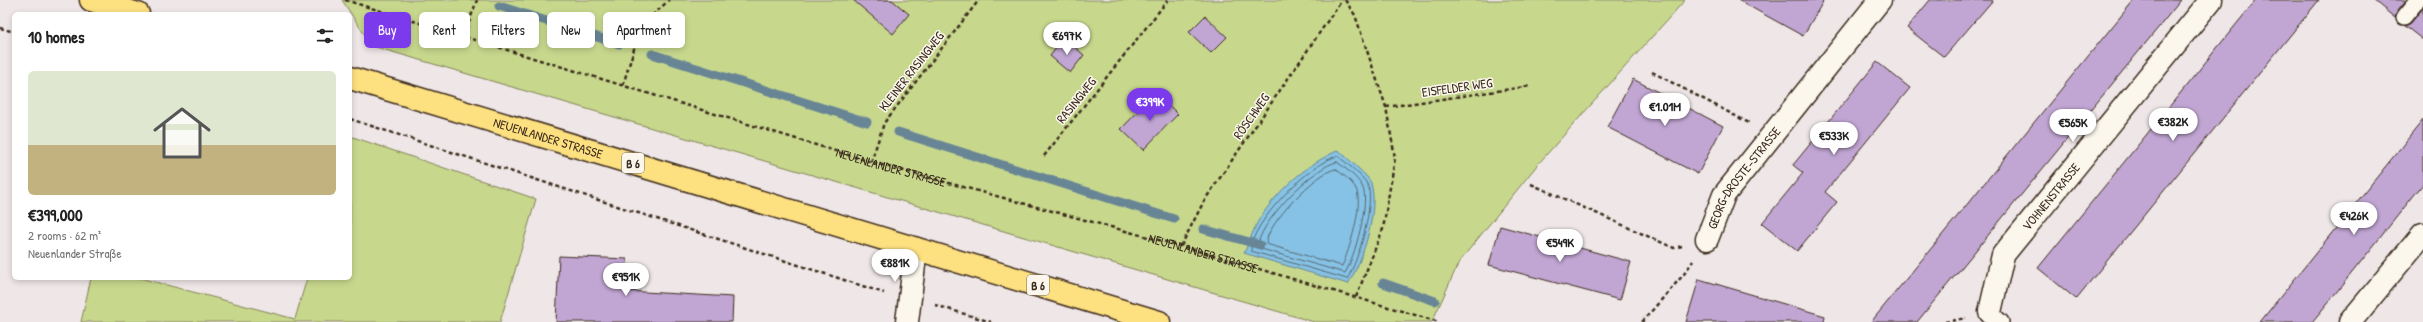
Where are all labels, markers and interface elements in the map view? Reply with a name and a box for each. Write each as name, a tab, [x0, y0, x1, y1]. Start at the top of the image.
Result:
chip: Buy	[364, 12, 411, 48]
chip: Rent	[419, 12, 470, 48]
chip: Filters	[478, 12, 539, 48]
chip: New	[547, 12, 595, 48]
chip: Apartment	[603, 12, 685, 48]
pin: €697K	[1039, 22, 1095, 56]
text: 10 homes	[28, 25, 85, 48]
icon: filters	[314, 25, 336, 47]
text: €697K	[1052, 26, 1082, 44]
street label: KLEINER RASINGWEG	[874, 27, 948, 115]
street label: RASINGWEG	[1052, 73, 1101, 127]
street label: EISFELDER WEG	[1421, 73, 1494, 101]
pin: €399K	[1122, 88, 1178, 122]
street label: RÖSCHWEG	[1229, 89, 1274, 143]
text: €399K	[1136, 92, 1164, 110]
pin: €1.01M	[1632, 93, 1698, 127]
icon: home	[146, 97, 218, 169]
text: €1.01M	[1649, 97, 1681, 115]
pin: €382K	[2145, 108, 2201, 142]
pin: €565K	[2045, 109, 2101, 143]
text: €382K	[2158, 112, 2188, 130]
street label: NEUENLANDER STRASSE	[491, 113, 605, 163]
text: €565K	[2058, 113, 2088, 131]
pin: €533K	[1806, 122, 1862, 156]
street label: GEORG-DROSTE-STRASSE	[1703, 123, 1785, 232]
text: €533K	[1819, 126, 1849, 144]
street label: NEUENLANDER STRASSE	[834, 143, 948, 191]
road number: B 6	[622, 153, 644, 173]
street label: VOHNENSTRASSE	[2018, 159, 2084, 234]
pin: €426K	[2326, 202, 2382, 236]
text: €399,000	[28, 203, 83, 226]
text: €426K	[2339, 206, 2369, 224]
text: 2 rooms · 62 m²	[28, 226, 101, 244]
street label: NEUENLANDER STRASSE	[1147, 229, 1261, 277]
pin: €549K	[1532, 229, 1588, 263]
text: €549K	[1546, 233, 1574, 251]
text: Neuenlander Straße	[28, 244, 122, 262]
pin: €881K	[867, 249, 923, 283]
text: €881K	[880, 253, 910, 271]
pin: €951K	[598, 263, 654, 297]
text: €951K	[612, 267, 640, 285]
road number: B 6	[1027, 275, 1049, 295]

